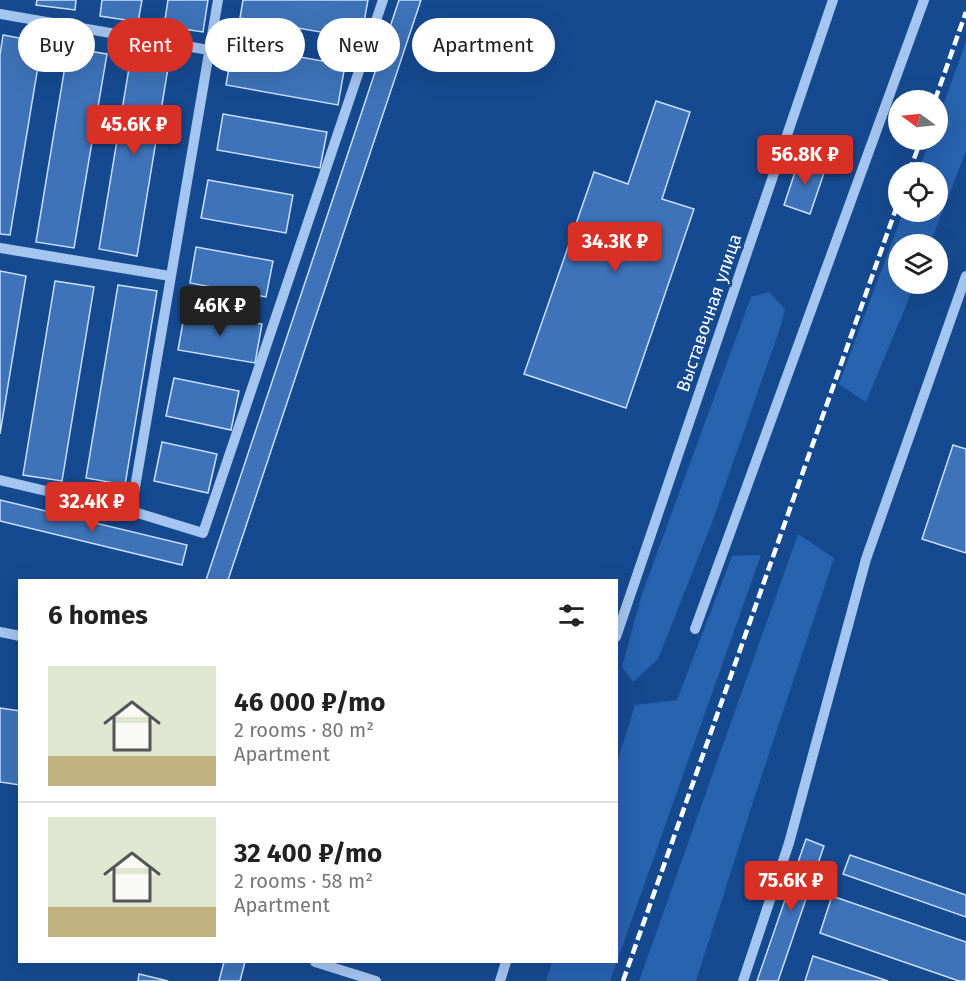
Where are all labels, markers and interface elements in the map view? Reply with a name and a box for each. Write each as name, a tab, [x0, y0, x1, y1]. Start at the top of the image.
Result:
chip: Buy	[18, 18, 95, 72]
chip: Rent	[107, 18, 193, 72]
chip: Filters	[205, 18, 305, 72]
chip: New	[317, 18, 400, 72]
chip: Apartment	[412, 18, 555, 72]
north arrow	[888, 90, 948, 150]
map controls	[888, 90, 948, 294]
pin: 45.6K ₽	[79, 105, 189, 156]
text: 45.6K ₽	[101, 112, 168, 136]
pin: 56.8K ₽	[750, 135, 860, 186]
text: 56.8K ₽	[771, 142, 839, 166]
button: locate	[888, 162, 948, 222]
pin: 34.3K ₽	[560, 222, 670, 273]
text: 34.3K ₽	[582, 229, 648, 253]
street label: Выставочная улица	[672, 231, 746, 395]
button: layers	[888, 234, 948, 294]
pin: 46K ₽	[178, 286, 262, 337]
text: 46K ₽	[194, 293, 246, 317]
pin: 32.4K ₽	[37, 482, 147, 533]
text: 32.4K ₽	[59, 489, 125, 513]
icon: filters	[555, 599, 588, 632]
text: 6 homes	[48, 600, 148, 631]
text: 46 000 ₽/mo	[234, 687, 385, 718]
icon: home	[96, 690, 168, 762]
text: 2 rooms · 80 m²	[234, 718, 374, 742]
text: Apartment	[234, 742, 330, 766]
text: 32 400 ₽/mo	[234, 838, 382, 869]
icon: home	[96, 841, 168, 913]
pin: 75.6K ₽	[736, 861, 846, 912]
text: 75.6K ₽	[758, 868, 824, 892]
text: 2 rooms · 58 m²	[234, 869, 373, 893]
text: Apartment	[234, 893, 330, 917]

